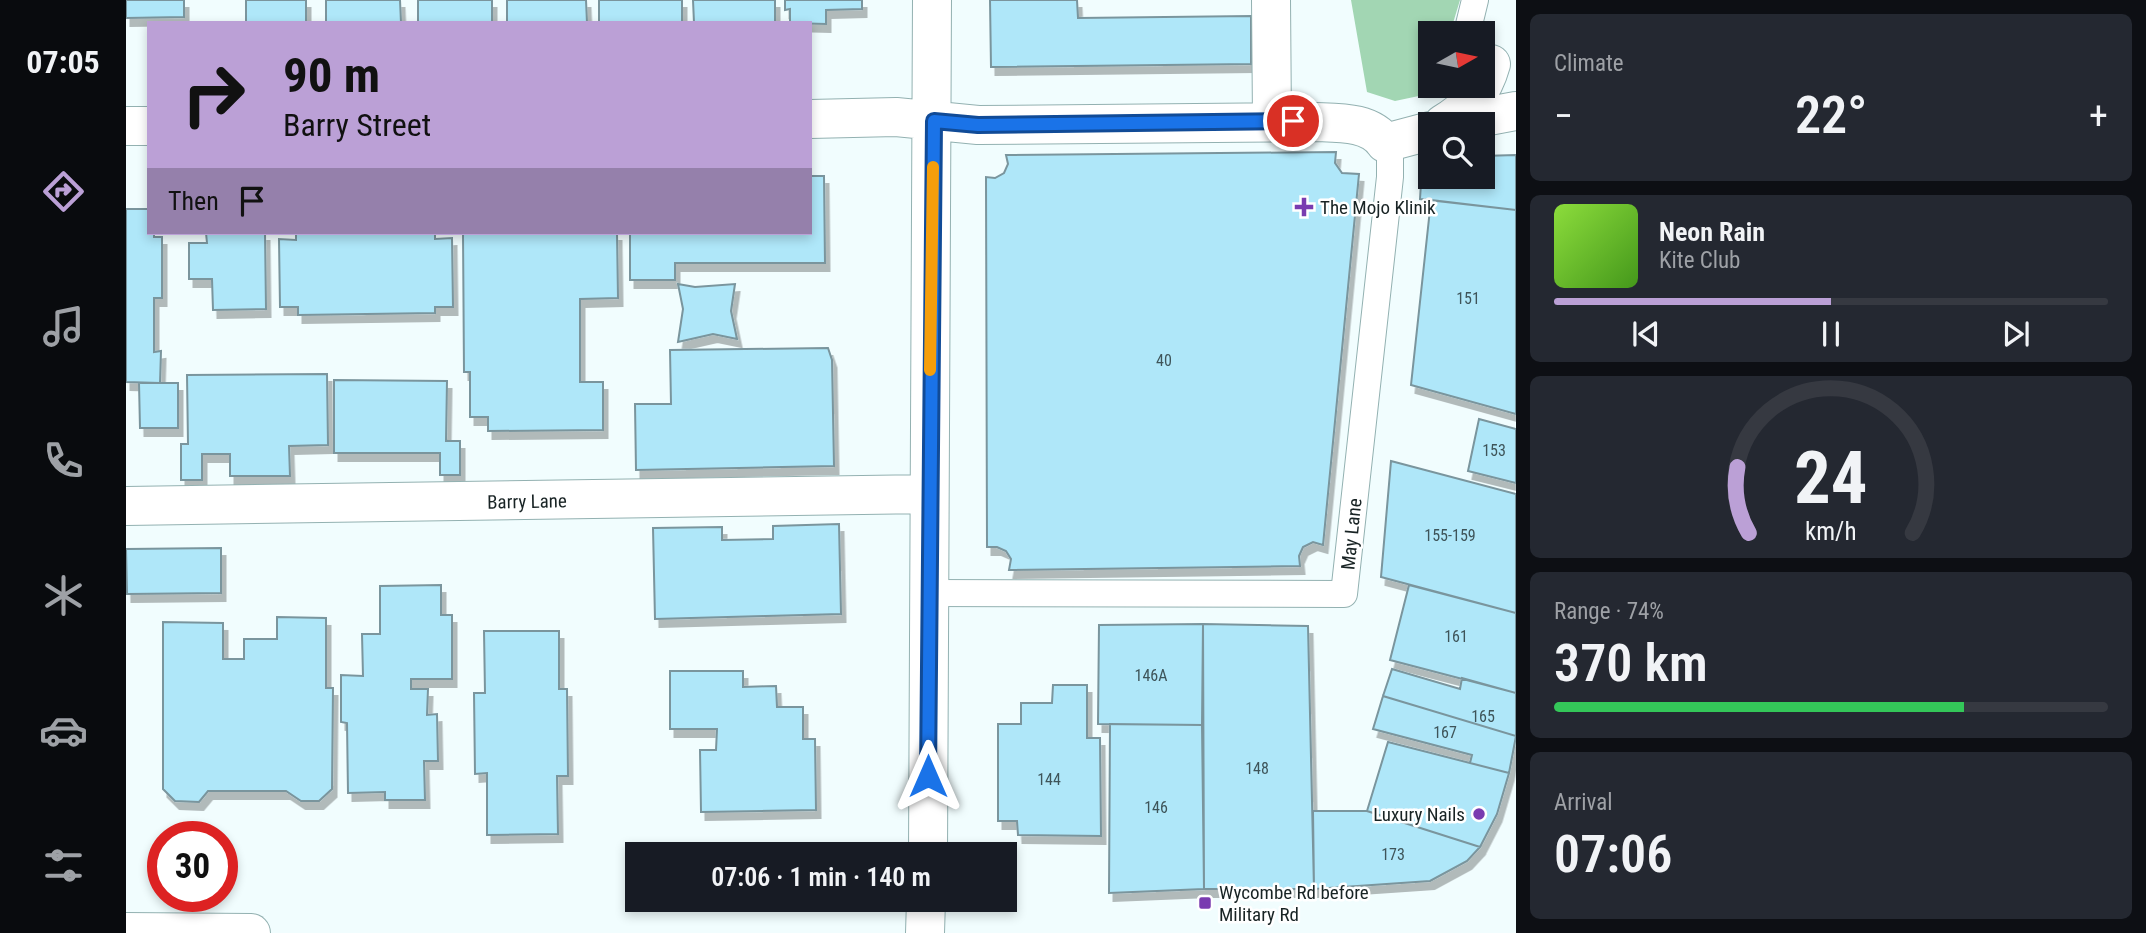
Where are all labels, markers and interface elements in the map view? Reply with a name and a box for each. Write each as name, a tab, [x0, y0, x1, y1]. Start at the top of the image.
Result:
north arrow	[1418, 21, 1494, 98]
map controls	[1418, 21, 1495, 189]
text: 07:05	[26, 43, 100, 81]
text: 90 m	[283, 47, 380, 104]
icon: right	[168, 49, 259, 140]
text: Climate	[1554, 50, 1624, 77]
text: 22°	[1795, 85, 1867, 146]
pin	[1263, 91, 1323, 151]
text: −	[1554, 94, 1573, 138]
text: +	[2089, 94, 2108, 138]
icon: arrive	[1274, 102, 1312, 140]
text: Barry Street	[283, 106, 431, 144]
button: search	[1418, 112, 1495, 189]
icon: directions	[39, 167, 88, 216]
icon: arrive	[233, 182, 271, 220]
text: Then	[168, 186, 219, 216]
place label: The Mojo Klinik	[1320, 196, 1436, 219]
marker: The Mojo Klinik	[1294, 197, 1314, 217]
text: Neon Rain	[1659, 217, 1765, 247]
text: Kite Club	[1659, 247, 1740, 274]
house number: 151	[1456, 289, 1480, 308]
icon: music	[39, 302, 88, 351]
icon: previous	[1627, 315, 1665, 353]
icon: pause	[1812, 315, 1850, 353]
icon: next	[1997, 315, 2035, 353]
house number: 40	[1156, 351, 1172, 370]
text: 24	[1794, 435, 1868, 521]
icon: phone	[39, 436, 88, 485]
house number: 153	[1482, 441, 1506, 460]
street label: Barry Lane	[487, 489, 567, 514]
street label: May Lane	[1336, 497, 1367, 571]
text: km/h	[1805, 516, 1857, 545]
house number: 155-159	[1424, 526, 1476, 545]
icon: climate	[39, 571, 88, 620]
text: Range · 74%	[1554, 598, 1664, 625]
house number: 161	[1444, 627, 1468, 646]
text: 370 km	[1554, 633, 1708, 694]
house number: 146A	[1135, 666, 1167, 685]
icon: car	[39, 706, 88, 755]
house number: 165	[1471, 707, 1495, 726]
house number: 167	[1433, 723, 1457, 742]
position arrow	[891, 739, 965, 813]
house number: 148	[1245, 759, 1269, 778]
house number: 144	[1037, 770, 1061, 789]
text: Arrival	[1554, 789, 1613, 816]
house number: 146	[1144, 798, 1168, 817]
place label: Luxury Nails	[1373, 803, 1465, 826]
marker: Luxury Nails	[1471, 806, 1487, 822]
speed limit sign: 30	[147, 821, 238, 912]
text: 07:06	[1554, 824, 1672, 885]
icon: filters	[39, 841, 88, 890]
house number: 173	[1381, 845, 1405, 864]
text: 07:06 · 1 min · 140 m	[711, 862, 931, 892]
place label: Wycombe Rd before Military Rd	[1219, 881, 1369, 926]
marker: Wycombe Rd before Military Rd	[1197, 895, 1213, 911]

